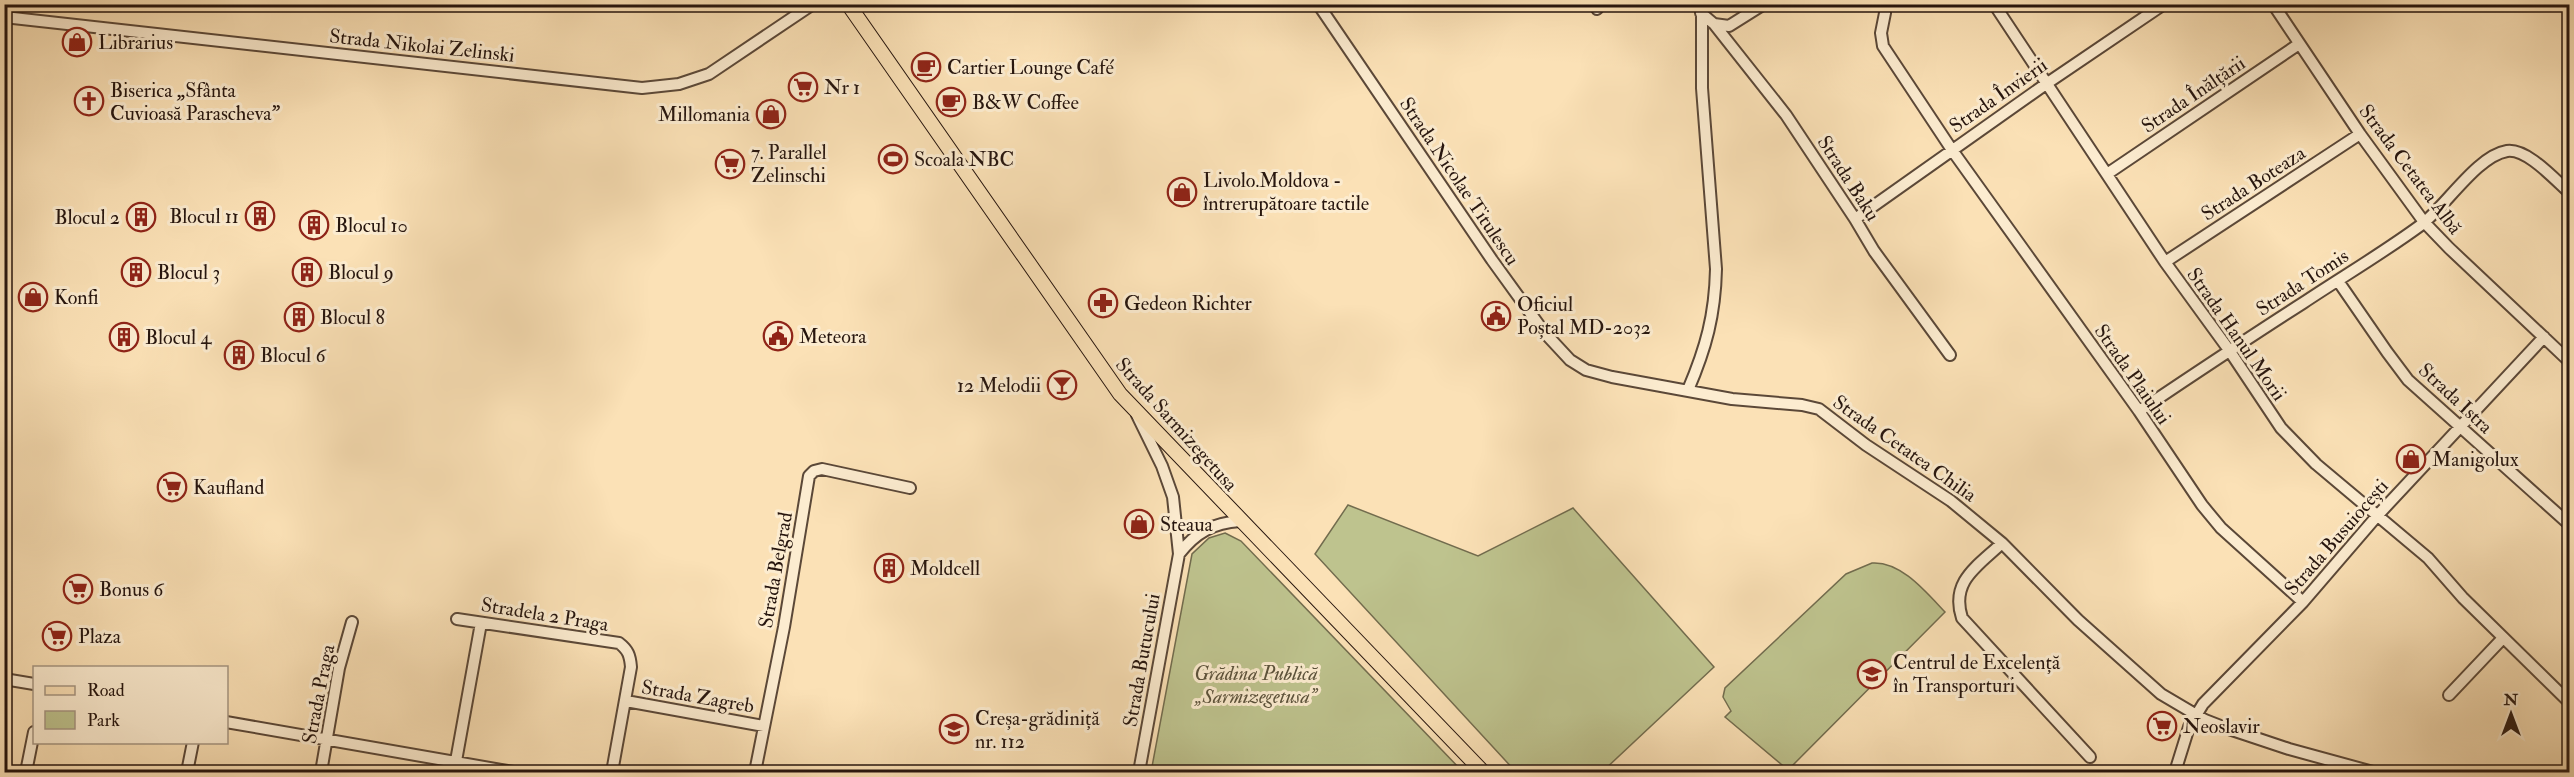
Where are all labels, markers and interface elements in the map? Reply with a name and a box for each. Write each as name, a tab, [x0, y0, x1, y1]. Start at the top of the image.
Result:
street label: Strada Nikolai Zelinski	[328, 23, 516, 68]
shop icon: Librarius	[61, 26, 93, 58]
place label: Librarius	[98, 30, 173, 55]
street label: Strada Înălțării	[2136, 50, 2250, 138]
cafe icon: Cartier Lounge Café	[910, 51, 942, 83]
street label: Strada Învierii	[1944, 52, 2052, 138]
place label: Cartier Lounge Café	[947, 55, 1114, 80]
supermarket icon: Nr 1	[787, 71, 819, 103]
place label: Nr 1	[824, 75, 860, 100]
place label: Biserica „Sfânta Cuvioasă Parascheva”	[110, 78, 280, 126]
church icon: Biserica „Sfânta Cuvioasă Parascheva”	[73, 85, 105, 117]
cafe icon: B&W Coffee	[935, 86, 967, 118]
place label: B&W Coffee	[972, 90, 1079, 115]
street label: Strada Nicolae Titulescu	[1394, 92, 1525, 270]
shop icon: Millomania	[755, 98, 787, 130]
street label: Strada Cetatea Albă	[2354, 99, 2468, 240]
place label: Millomania	[658, 102, 751, 127]
street label: Strada Baku	[1812, 131, 1885, 226]
place label: 7. Parallel Zelinschi	[751, 140, 827, 188]
street label: Strada Boteaza	[2196, 140, 2311, 226]
sports icon: Scoala NBC	[877, 143, 909, 175]
place label: Scoala NBC	[914, 147, 1014, 172]
supermarket icon: 7. Parallel Zelinschi	[714, 148, 746, 180]
place label: Livolo.Moldova - întrerupătoare tactile	[1203, 168, 1369, 217]
shop icon: Livolo.Moldova - întrerupătoare tactile	[1166, 176, 1198, 208]
building icon: Blocul 11	[244, 200, 276, 232]
building icon: Blocul 2	[125, 201, 157, 233]
place label: Blocul 11	[169, 204, 239, 229]
place label: Blocul 2	[54, 205, 120, 230]
building icon: Blocul 10	[298, 209, 330, 241]
place label: Blocul 10	[335, 213, 408, 238]
street label: Strada Tomis	[2251, 243, 2353, 322]
building icon: Blocul 3	[120, 256, 152, 288]
building icon: Blocul 9	[291, 256, 323, 288]
place label: Blocul 3	[157, 260, 220, 285]
place label: Blocul 9	[328, 260, 394, 285]
street label: Strada Hanul Morii	[2181, 263, 2292, 406]
shop icon: Konfi	[17, 281, 49, 313]
place label: Konfi	[54, 285, 99, 310]
pharmacy icon: Gedeon Richter	[1087, 287, 1119, 319]
place label: Gedeon Richter	[1124, 291, 1252, 316]
place label: Oficiul Poștal MD-2032	[1517, 292, 1651, 340]
public building icon: Oficiul Poștal MD-2032	[1480, 300, 1512, 332]
building icon: Blocul 8	[283, 301, 315, 333]
place label: Blocul 8	[320, 305, 385, 330]
street label: Strada Plaiului	[2089, 319, 2176, 429]
public building icon: Meteora	[762, 320, 794, 352]
building icon: Blocul 4	[108, 321, 140, 353]
place label: Meteora	[799, 324, 867, 349]
place label: Blocul 4	[145, 325, 212, 350]
building icon: Blocul 6	[223, 339, 255, 371]
place label: Blocul 6	[260, 343, 326, 368]
street label: Strada Sarmizegetusa	[1110, 352, 1244, 497]
street label: Strada Istra	[2413, 358, 2499, 440]
bar icon: 12 Melodii	[1046, 369, 1078, 401]
place label: 12 Melodii	[957, 373, 1041, 398]
street label: Strada Cetatea Chilia	[1828, 390, 1982, 508]
shop icon: Manigolux	[2395, 443, 2427, 475]
place label: Manigolux	[2432, 447, 2519, 472]
supermarket icon: Kaufland	[156, 471, 188, 503]
street label: Strada Busuiocești	[2279, 474, 2394, 601]
place label: Kaufland	[193, 475, 264, 500]
shop icon: Steaua	[1123, 508, 1155, 540]
street label: Strada Belgrad	[753, 510, 798, 630]
place label: Steaua	[1160, 512, 1214, 537]
building icon: Moldcell	[873, 552, 905, 584]
place label: Moldcell	[910, 556, 980, 581]
supermarket icon: Bonus 6	[62, 573, 94, 605]
place label: Bonus 6	[99, 577, 164, 602]
street label: Strada Butucului	[1117, 591, 1166, 729]
street label: Stradela 2 Praga	[479, 592, 611, 637]
supermarket icon: Plaza	[41, 620, 73, 652]
place label: Plaza	[78, 624, 122, 649]
street label: Strada Praga	[297, 641, 341, 746]
place label: Centrul de Excelență în Transporturi	[1893, 650, 2061, 699]
school or university icon: Centrul de Excelență în Transporturi	[1856, 658, 1888, 690]
park label: Grădina Publică „Sarmizegetusa”	[1194, 661, 1318, 709]
legend	[33, 666, 228, 744]
street label: Strada Zagreb	[640, 674, 756, 719]
text: Road	[87, 679, 125, 702]
north arrow	[2481, 684, 2541, 744]
text: N	[2503, 690, 2519, 710]
place label: Creșa-grădiniță nr. 112	[975, 706, 1101, 754]
text: Park	[87, 709, 120, 732]
supermarket icon: Neoslavir	[2146, 710, 2178, 742]
school or university icon: Creșa-grădiniță nr. 112	[938, 713, 970, 745]
place label: Neoslavir	[2183, 714, 2260, 739]

